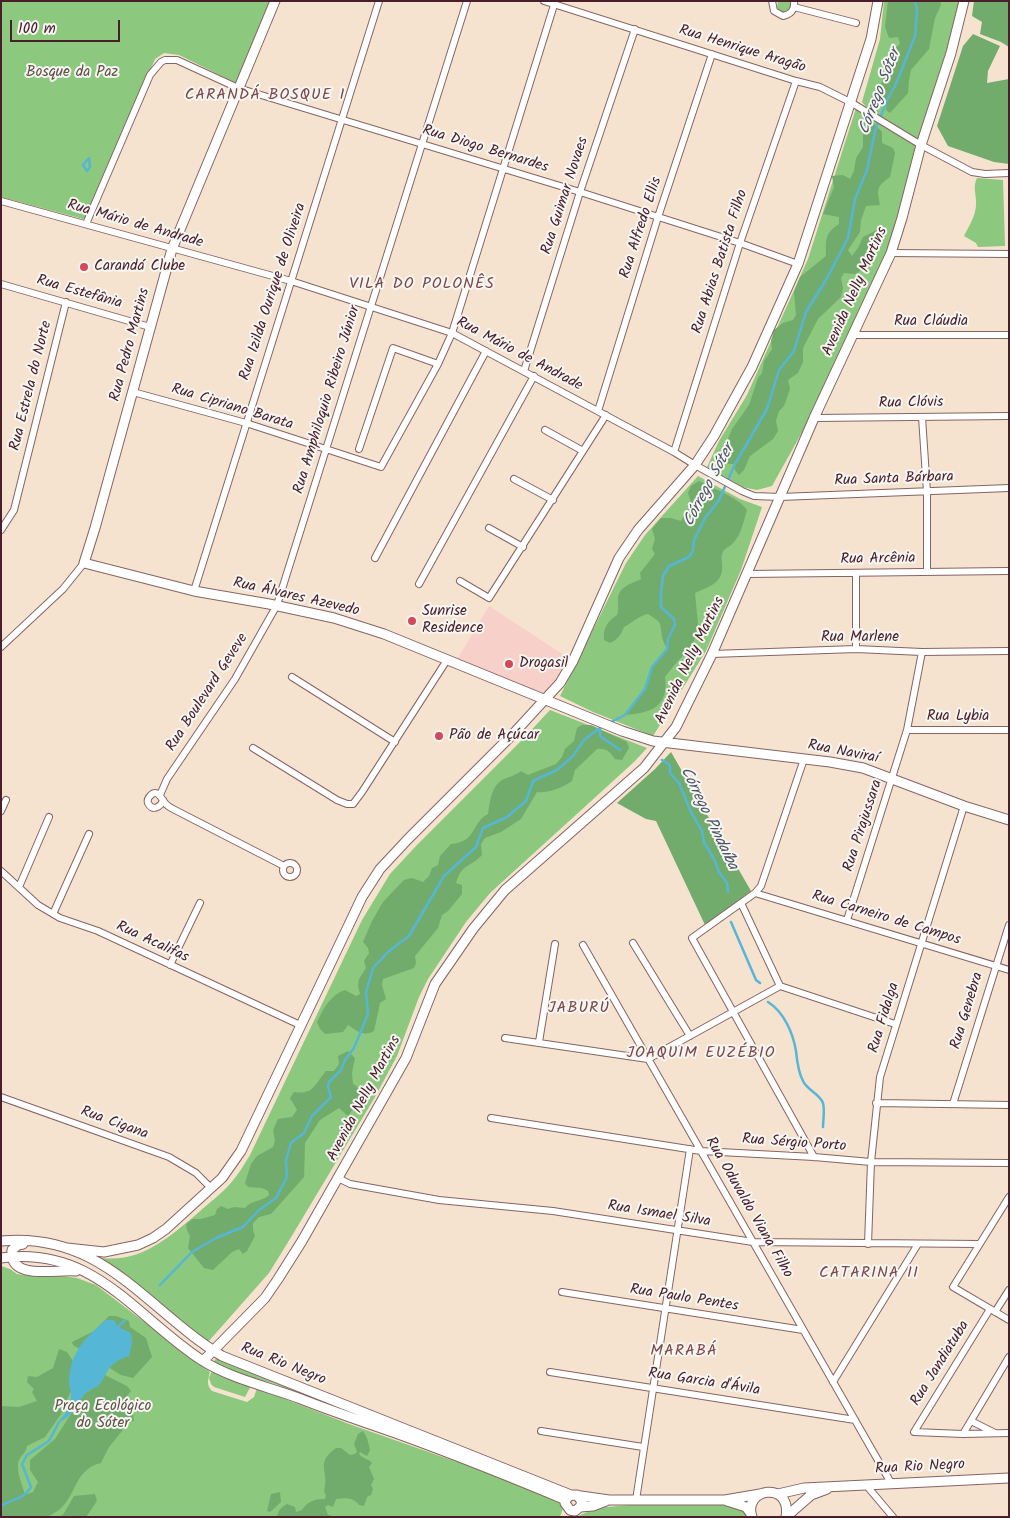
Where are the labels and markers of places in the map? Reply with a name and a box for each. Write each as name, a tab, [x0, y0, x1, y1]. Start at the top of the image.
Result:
place label: Carandá Clube	[94, 258, 185, 276]
marker: Carandá Clube	[78, 261, 90, 273]
place label: Sunrise Residence	[422, 603, 483, 638]
marker: Sunrise Residence	[406, 615, 418, 627]
place label: Drogasil	[519, 655, 568, 673]
marker: Drogasil	[503, 658, 515, 670]
place label: Pão de Açúcar	[449, 727, 539, 745]
marker: Pão de Açúcar	[433, 730, 445, 742]

